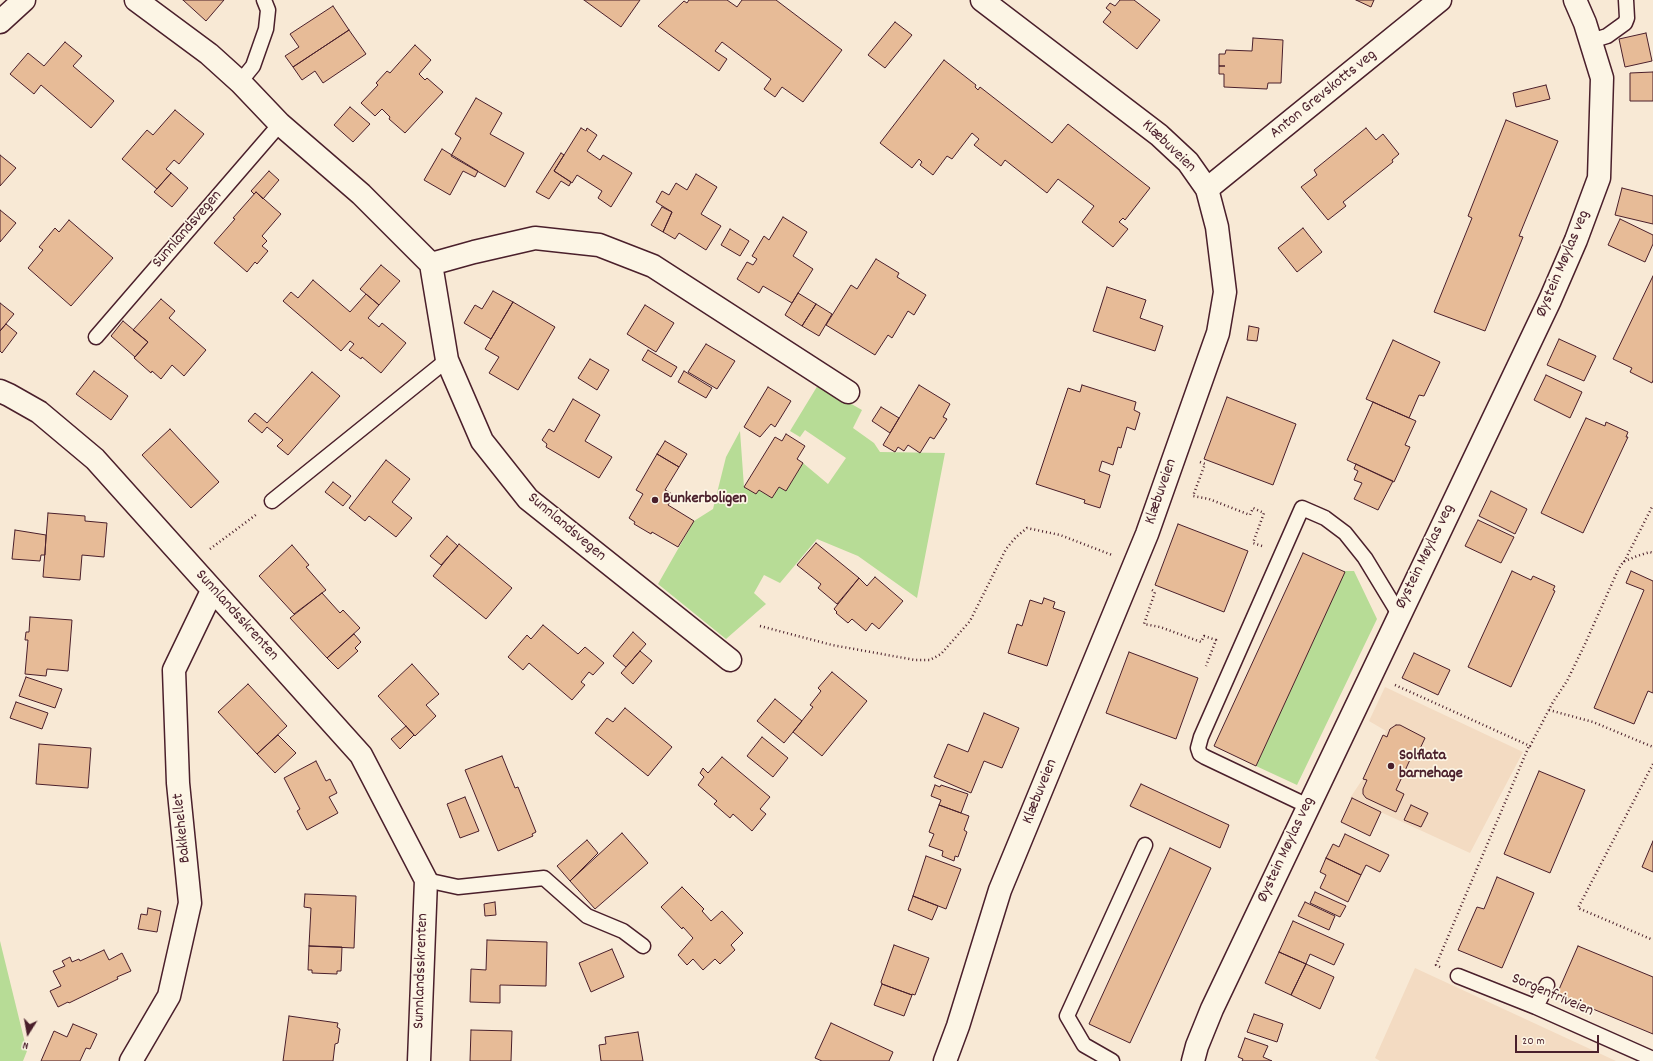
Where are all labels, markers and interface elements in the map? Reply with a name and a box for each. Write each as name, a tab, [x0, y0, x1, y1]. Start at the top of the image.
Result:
street label: Anton Grevskotts veg	[1267, 46, 1381, 144]
street label: Klæbuveien	[1137, 116, 1199, 178]
street label: Sunnlandsvegen	[149, 187, 227, 273]
street label: Øystein Møylas veg	[1533, 208, 1595, 320]
street label: Klæbuveien	[1142, 457, 1182, 527]
street label: Sunnlandsvegen	[523, 490, 609, 566]
place label: Bunkerboligen	[663, 490, 747, 510]
marker: Bunkerboligen	[650, 495, 660, 505]
street label: Øystein Møylas veg	[1392, 501, 1460, 613]
street label: Sunnlandsskrenten	[190, 567, 282, 665]
place label: Solflata barnehage	[1399, 747, 1463, 785]
street label: Klæbuveien	[1019, 757, 1063, 827]
marker: Solflata barnehage	[1386, 761, 1396, 771]
street label: Bakkehellet	[170, 792, 196, 864]
street label: Øystein Møylas veg	[1254, 794, 1320, 906]
street label: Sunnlandsskrenten	[410, 913, 434, 1029]
street label: Sorgenfriveien	[1508, 970, 1596, 1022]
north arrow	[8, 1013, 48, 1053]
scale bar	[1517, 1027, 1601, 1053]
text: 20 m	[1522, 1033, 1545, 1050]
text: N	[22, 1036, 30, 1053]

